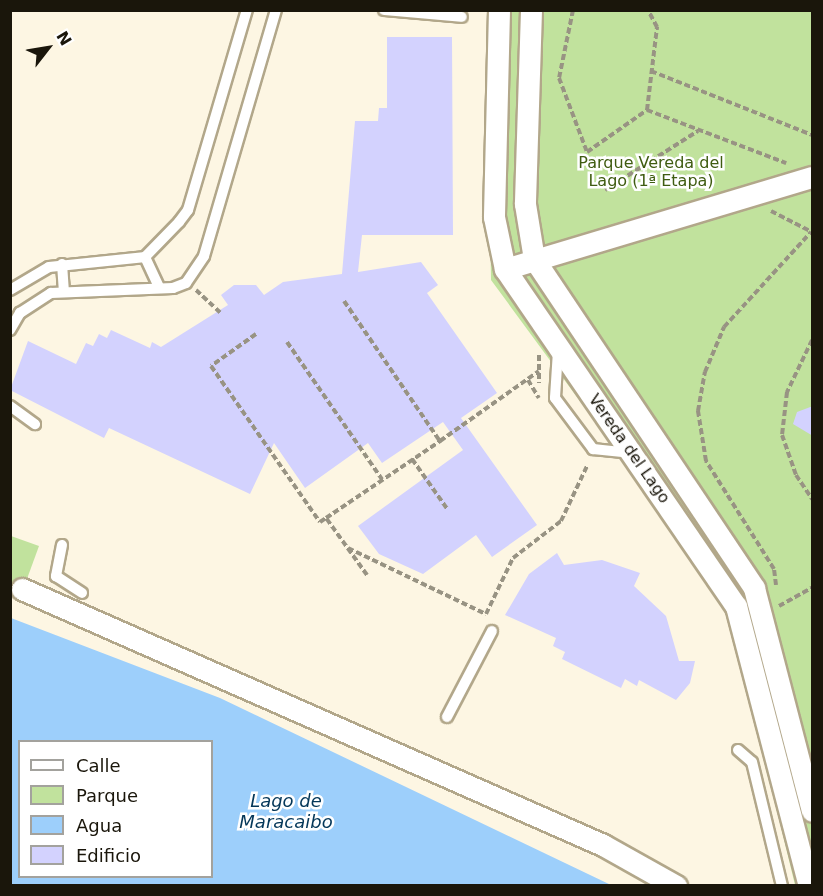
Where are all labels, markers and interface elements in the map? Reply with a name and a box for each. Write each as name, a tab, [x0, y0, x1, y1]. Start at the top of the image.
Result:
north arrow	[18, 18, 78, 78]
text: N	[52, 28, 75, 49]
park label: Parque Vereda del Lago (1ª Etapa)	[578, 153, 724, 191]
street label: Vereda del Lago	[584, 391, 674, 507]
legend	[18, 740, 213, 878]
text: Calle	[76, 755, 121, 776]
text: Parque	[76, 785, 138, 806]
water label: Lago de Maracaibo	[239, 791, 333, 834]
text: Agua	[76, 815, 122, 836]
text: Edificio	[76, 845, 141, 866]

